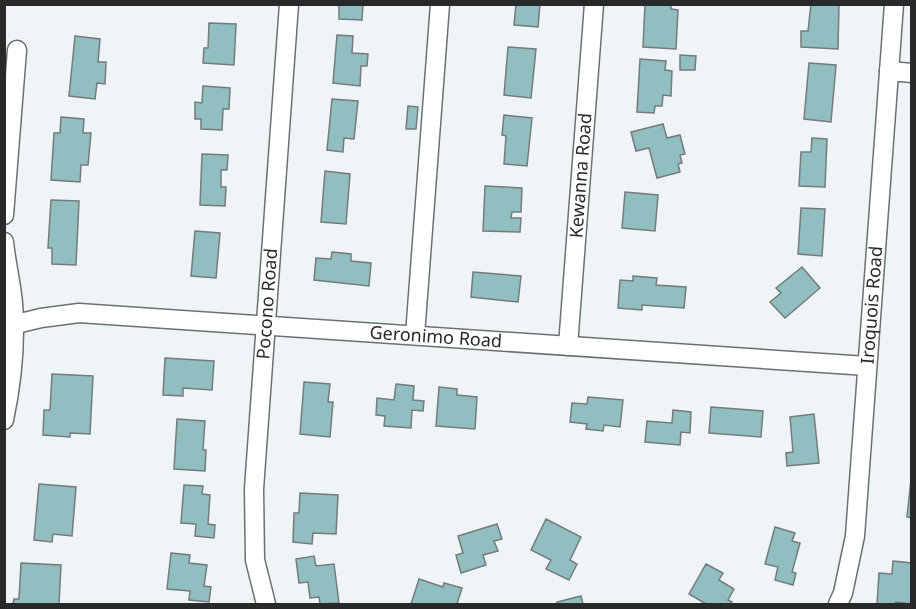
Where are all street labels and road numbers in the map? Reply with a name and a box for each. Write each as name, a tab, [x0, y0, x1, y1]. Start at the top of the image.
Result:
street label: Kewanna Road	[563, 112, 597, 239]
street label: Iroquois Road	[855, 245, 887, 365]
street label: Pocono Road	[250, 247, 282, 360]
street label: Geronimo Road	[369, 320, 503, 352]

